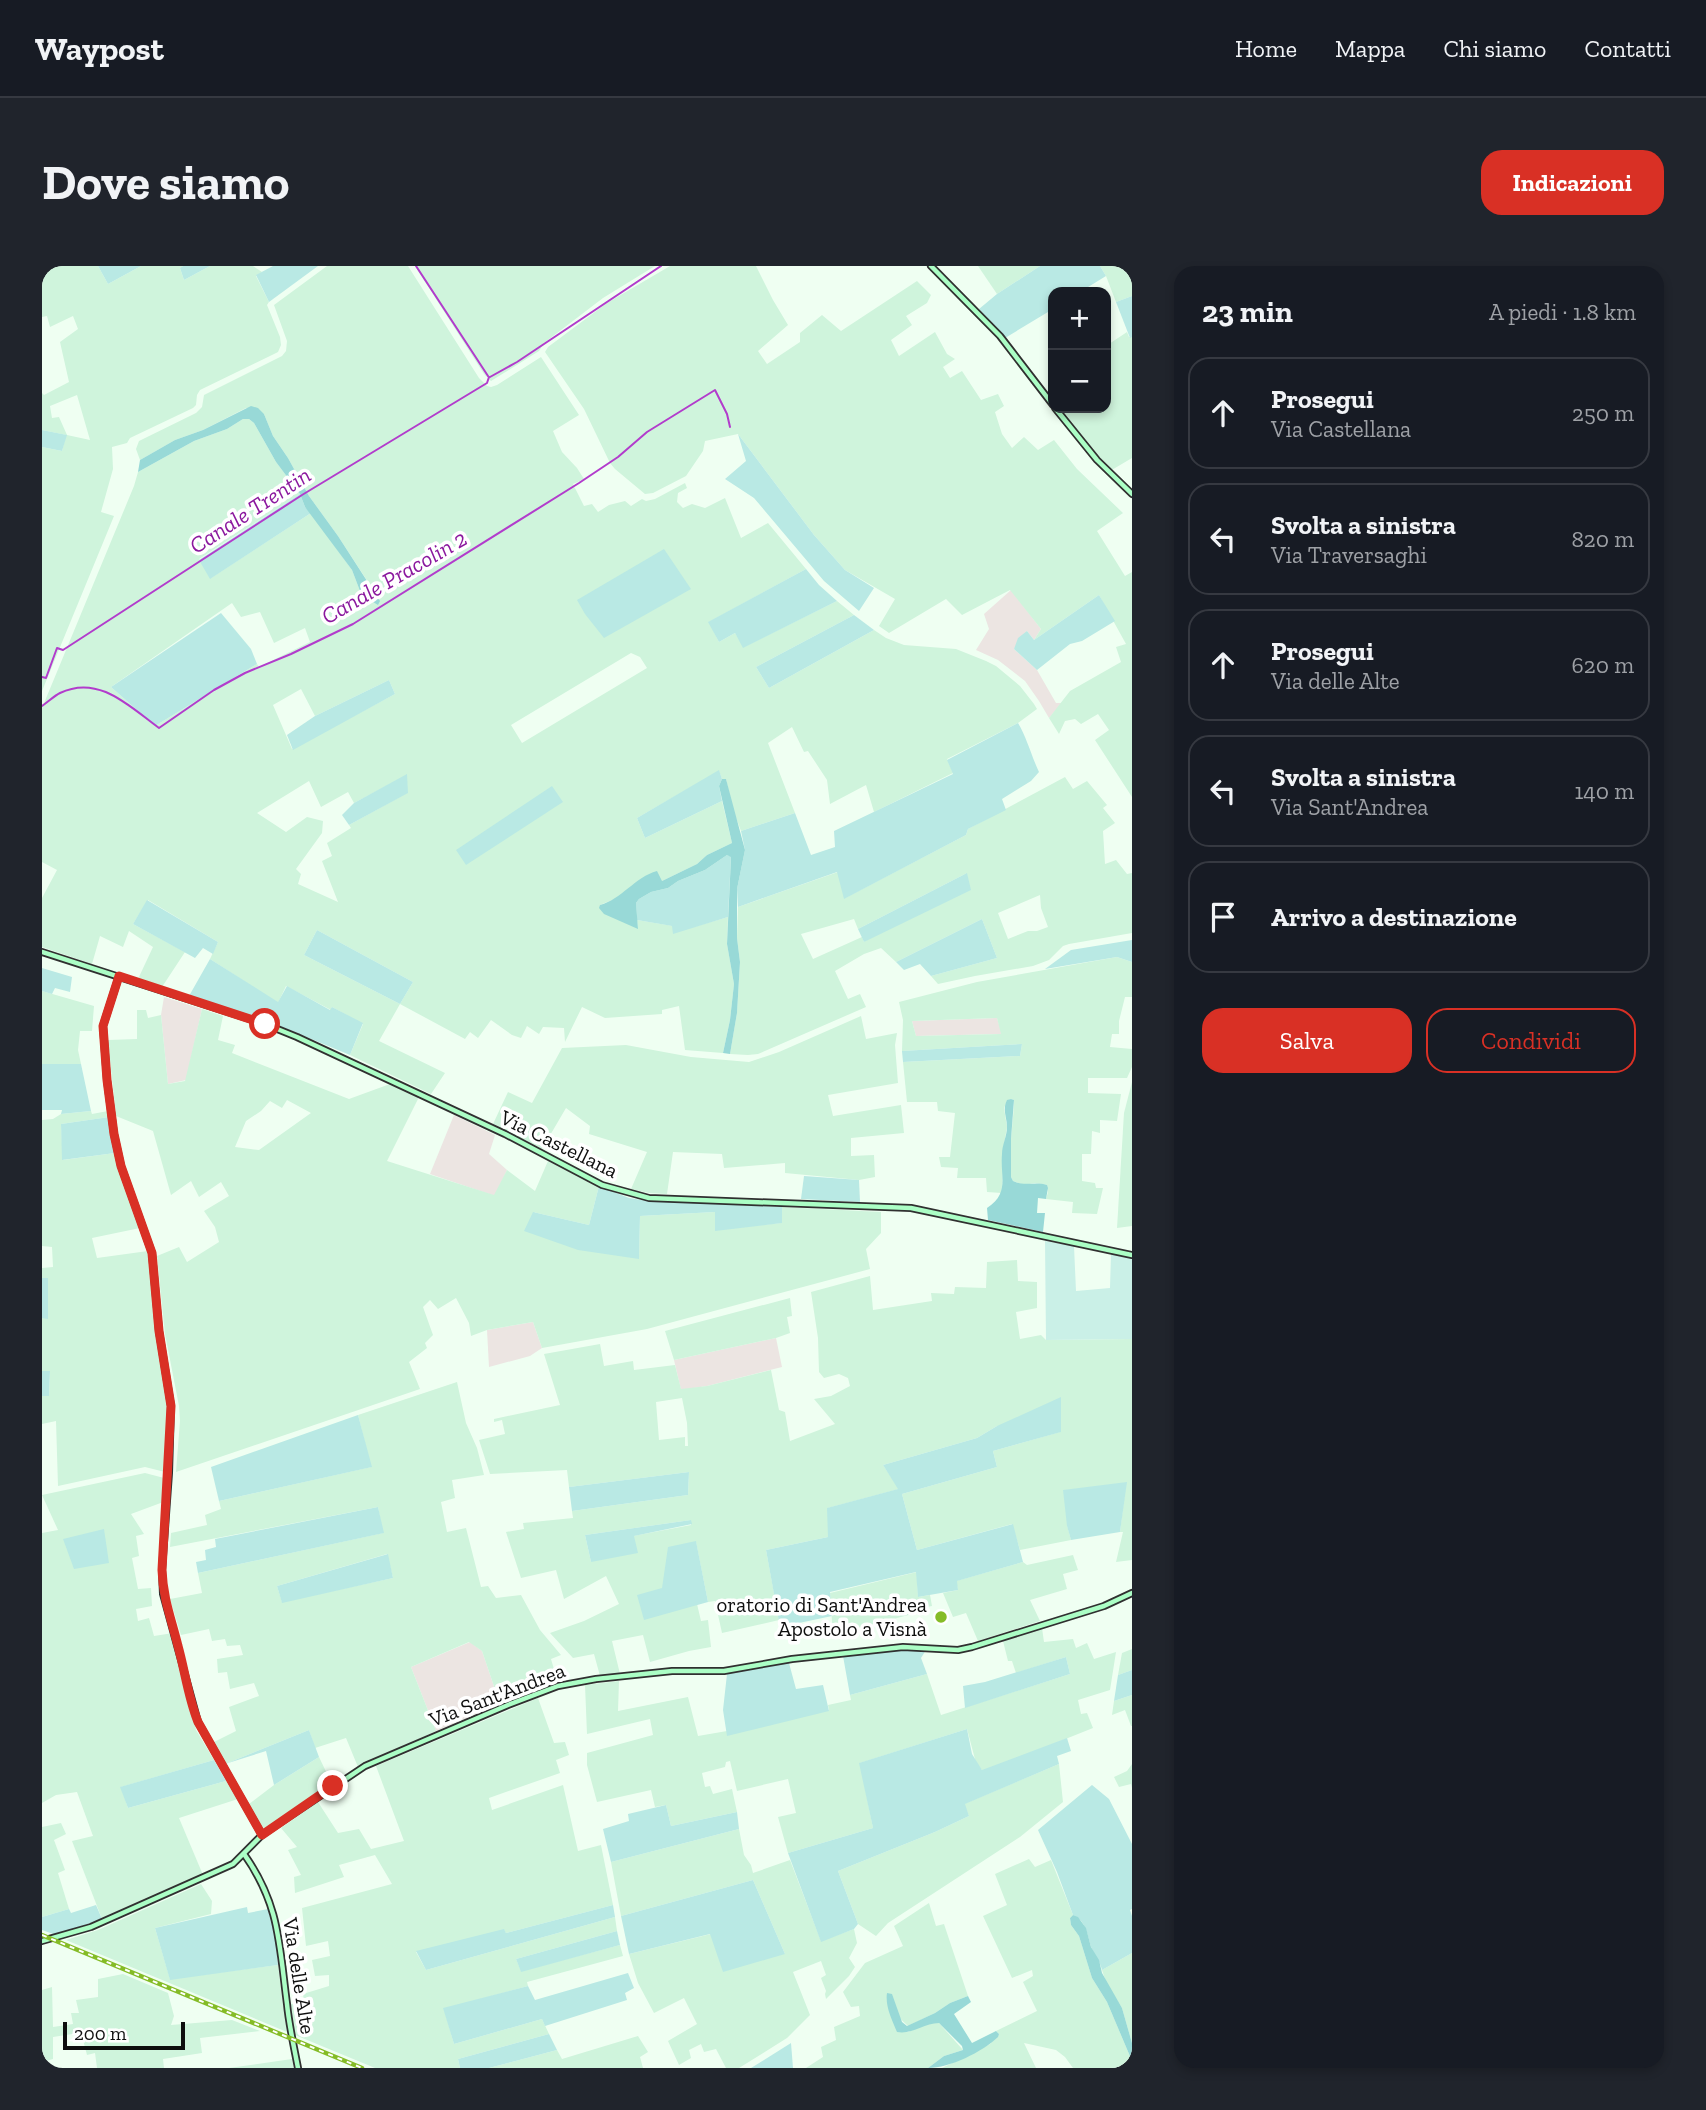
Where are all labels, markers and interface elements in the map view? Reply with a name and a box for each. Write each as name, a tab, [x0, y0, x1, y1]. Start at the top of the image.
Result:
text: Waypost	[35, 29, 164, 68]
text: Home	[1235, 34, 1297, 63]
text: Mappa	[1335, 34, 1405, 63]
text: Chi siamo	[1443, 34, 1546, 63]
text: Contatti	[1584, 34, 1671, 63]
button: Indicazioni	[1481, 150, 1664, 215]
text: Dove siamo	[42, 153, 290, 212]
map controls	[1048, 287, 1111, 413]
button: +	[1048, 287, 1111, 350]
text: 23 min	[1202, 294, 1293, 330]
text: A piedi · 1.8 km	[1489, 298, 1636, 326]
button: −	[1048, 350, 1111, 413]
text: Prosegui	[1271, 383, 1374, 415]
icon: ahead	[1204, 394, 1242, 432]
text: 250 m	[1572, 399, 1634, 427]
text: Via Castellana	[1271, 415, 1411, 443]
water label: Canale Trentin	[184, 460, 316, 560]
text: Svolta a sinistra	[1271, 509, 1456, 541]
icon: left	[1204, 520, 1242, 558]
water label: Canale Pracolin 2	[316, 524, 472, 630]
text: 820 m	[1571, 525, 1634, 553]
text: Via Traversaghi	[1271, 541, 1427, 569]
text: Prosegui	[1271, 635, 1374, 667]
icon: ahead	[1204, 646, 1242, 684]
text: 620 m	[1572, 651, 1634, 679]
text: Via delle Alte	[1271, 667, 1400, 695]
text: Svolta a sinistra	[1271, 761, 1456, 793]
icon: left	[1204, 772, 1242, 810]
text: 140 m	[1574, 777, 1634, 805]
text: Via Sant'Andrea	[1271, 793, 1428, 821]
icon: arrive	[1204, 898, 1242, 936]
text: Arrivo a destinazione	[1271, 901, 1517, 933]
route start	[249, 1008, 280, 1039]
button: Salva	[1202, 1008, 1412, 1073]
button: Condividi	[1426, 1008, 1636, 1073]
street label: Via Castellana	[495, 1104, 622, 1183]
place label: oratorio di Sant'Andrea Apostolo a Visnà	[716, 1592, 927, 1641]
marker: oratorio di Sant'Andrea Apostolo a Visnà	[933, 1609, 949, 1625]
street label: Via Sant'Andrea	[424, 1657, 568, 1732]
route end	[317, 1770, 348, 1801]
street label: Via delle Alte	[278, 1915, 321, 2036]
scale bar	[63, 2019, 186, 2051]
text: 200 m	[74, 2022, 126, 2045]

